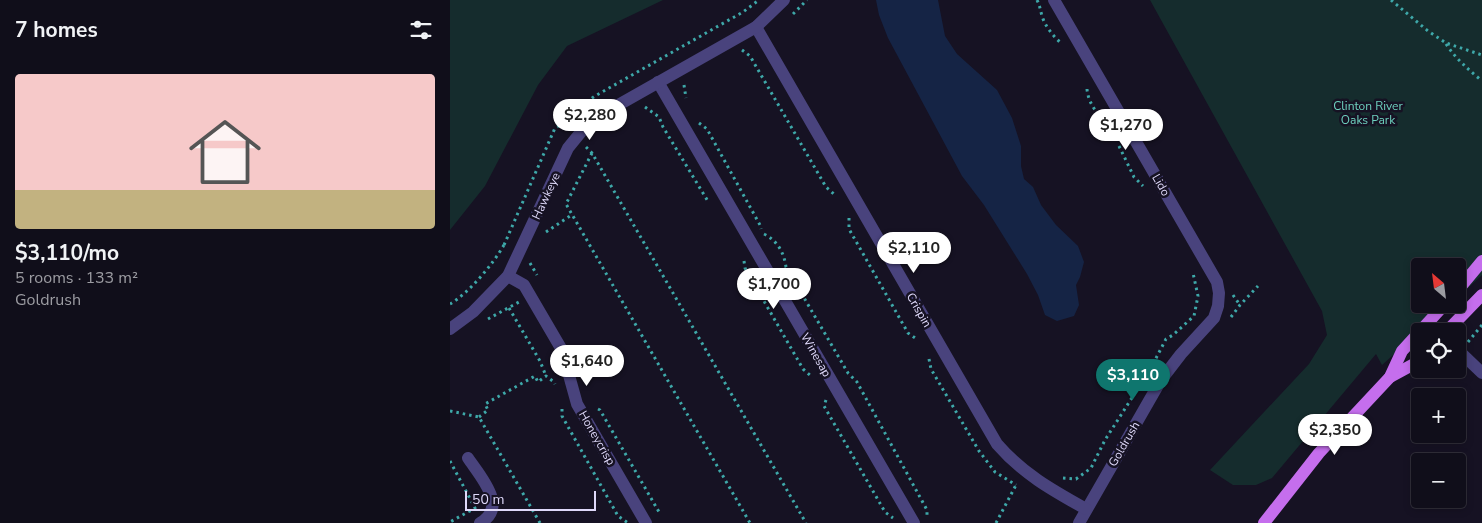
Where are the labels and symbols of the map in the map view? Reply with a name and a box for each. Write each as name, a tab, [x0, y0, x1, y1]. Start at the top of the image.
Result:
pin: $2,280	[549, 98, 631, 141]
park label: Clinton River Oaks Park	[1333, 98, 1403, 128]
pin: $1,270	[1085, 108, 1167, 151]
street label: Hawkeye	[528, 170, 564, 222]
street label: Lido	[1148, 171, 1174, 199]
pin: $2,110	[873, 232, 955, 274]
north arrow	[1411, 258, 1466, 312]
pin: $1,700	[733, 268, 815, 310]
street label: Crispin	[903, 290, 935, 330]
street label: Winesap	[797, 330, 835, 380]
pin: $1,640	[546, 344, 628, 387]
pin: $3,110	[1092, 358, 1174, 401]
street label: Honeycrisp	[575, 408, 619, 468]
pin: $2,350	[1294, 414, 1376, 456]
street label: Goldrush	[1105, 419, 1143, 469]
scale bar	[465, 488, 596, 511]

